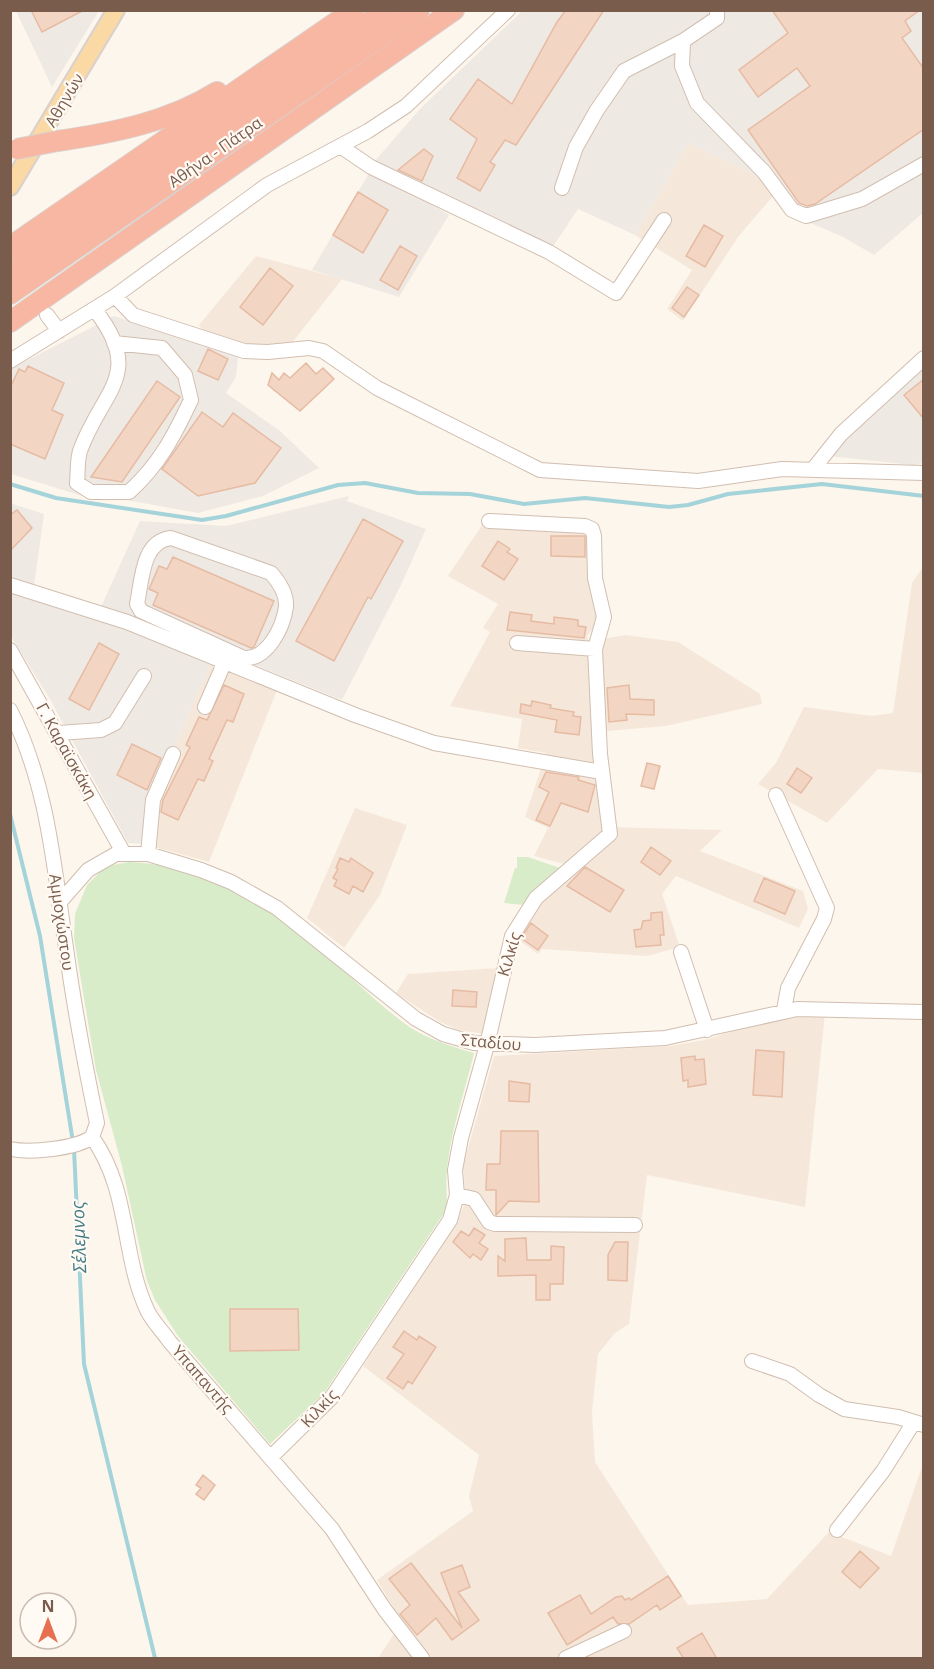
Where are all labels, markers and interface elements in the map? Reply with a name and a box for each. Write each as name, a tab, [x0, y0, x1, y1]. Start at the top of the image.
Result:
street label: Αθηνών	[39, 69, 89, 131]
street label: Αθήνα - Πάτρα	[164, 111, 266, 192]
street label: Γ. Καραϊσκάκη	[31, 699, 103, 803]
street label: Αμμοχώστου	[44, 872, 80, 972]
street label: Κιλκίς	[492, 929, 526, 979]
street label: Σταδίου	[460, 1028, 522, 1056]
water label: Σέλεμνος	[65, 1200, 91, 1274]
street label: Υπαπαντής	[167, 1340, 239, 1418]
street label: Κιλκίς	[295, 1384, 343, 1432]
north arrow	[18, 1591, 78, 1651]
text: N	[41, 1595, 55, 1617]

